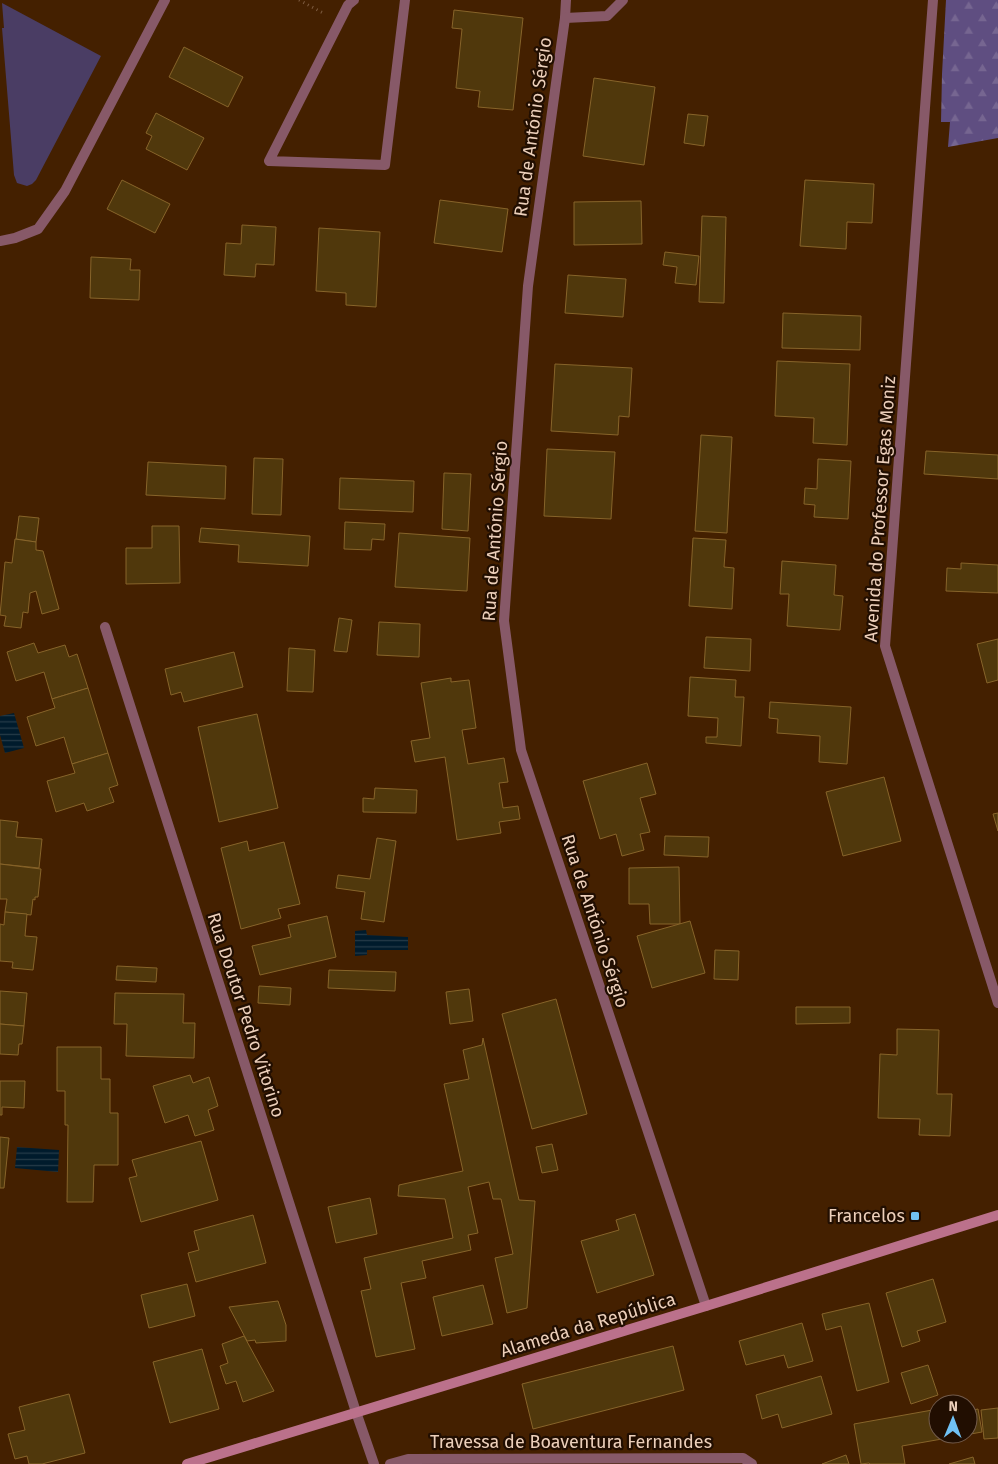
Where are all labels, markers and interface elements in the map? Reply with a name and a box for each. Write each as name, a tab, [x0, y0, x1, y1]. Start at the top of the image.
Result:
street label: Rua de António Sérgio	[510, 36, 556, 218]
street label: Avenida do Professor Egas Moniz	[860, 375, 900, 643]
street label: Rua de António Sérgio	[478, 440, 512, 622]
street label: Rua de António Sérgio	[557, 832, 633, 1010]
street label: Rua Doutor Pedro Vitorino	[202, 910, 290, 1120]
place label: Francelos	[828, 1205, 905, 1227]
marker: Francelos	[909, 1210, 921, 1222]
street label: Alameda da República	[498, 1288, 678, 1362]
north arrow	[928, 1394, 978, 1444]
text: N	[948, 1398, 958, 1415]
street label: Travessa de Boaventura Fernandes	[430, 1431, 712, 1453]

